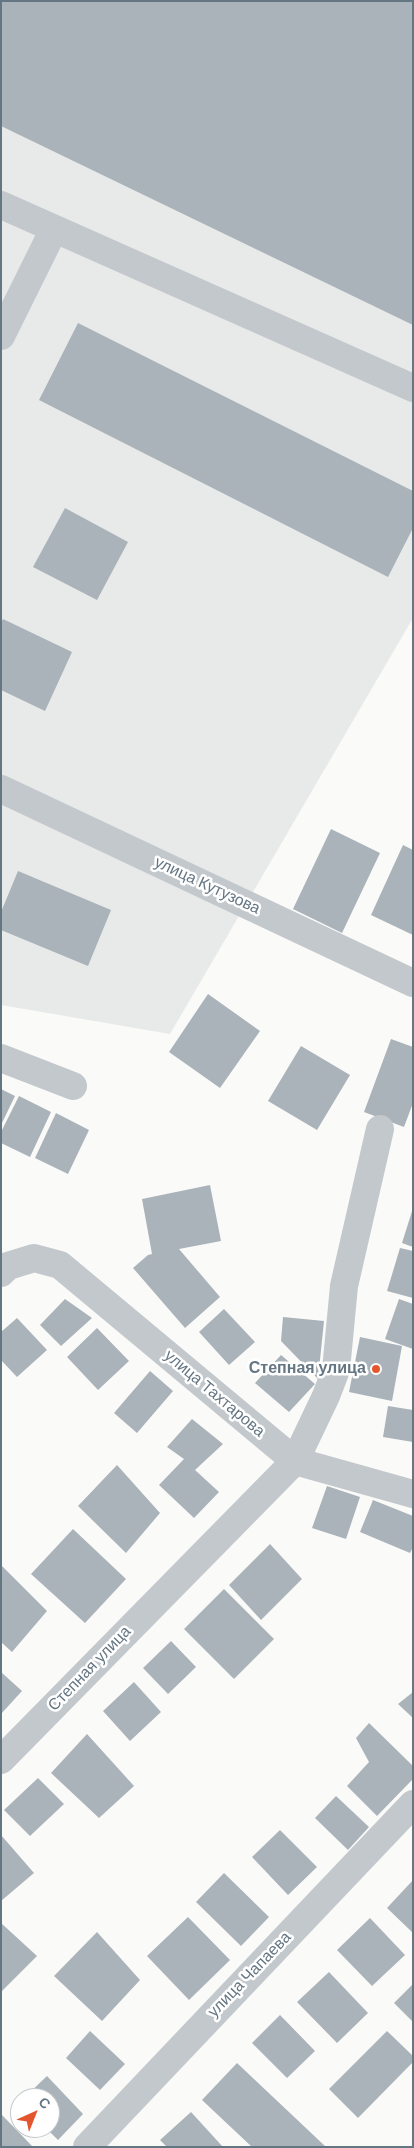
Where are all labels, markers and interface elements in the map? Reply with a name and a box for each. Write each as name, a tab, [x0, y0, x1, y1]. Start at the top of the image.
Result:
street label: улица Кутузова	[151, 853, 263, 919]
street label: улица Тахтарова	[160, 1346, 268, 1442]
place label: Степная улица	[249, 1359, 366, 1379]
marker: Степная улица	[370, 1363, 382, 1375]
street label: Степная улица	[45, 1622, 135, 1716]
street label: улица Чапаева	[204, 1928, 296, 2022]
north arrow	[10, 2088, 60, 2138]
text: С	[35, 2093, 55, 2113]

